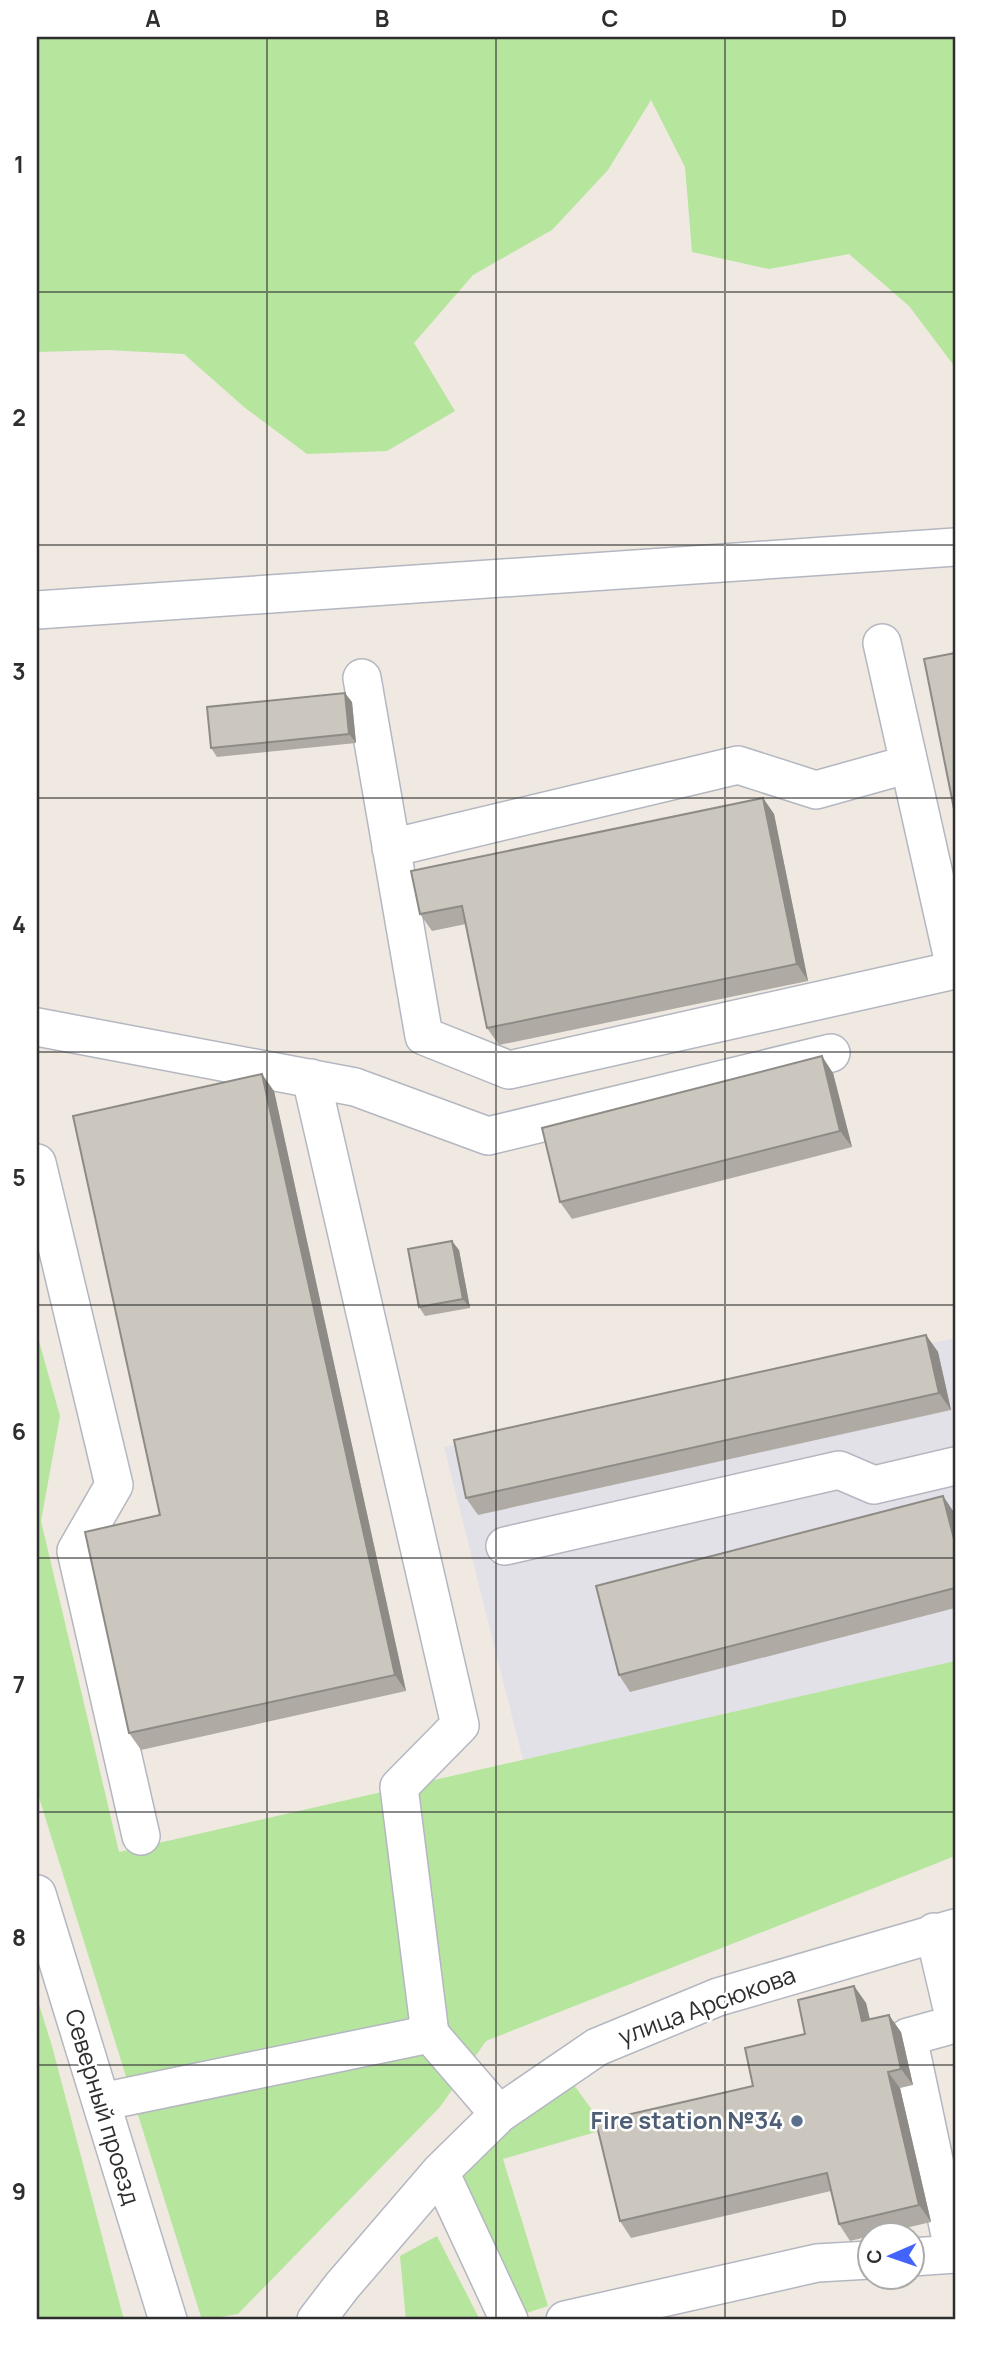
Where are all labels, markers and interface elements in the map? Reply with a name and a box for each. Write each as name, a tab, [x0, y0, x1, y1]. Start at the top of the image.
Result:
text: A	[145, 2, 161, 34]
text: B	[375, 2, 389, 34]
text: C	[602, 2, 619, 34]
text: D	[831, 2, 847, 34]
text: 1	[14, 148, 24, 180]
text: 2	[12, 401, 26, 433]
text: 3	[12, 655, 26, 687]
text: 4	[12, 908, 26, 940]
text: 5	[12, 1161, 26, 1193]
text: 6	[12, 1415, 26, 1447]
text: 7	[13, 1668, 25, 1700]
text: 8	[12, 1921, 26, 1953]
street label: улица Арсюкова	[613, 1957, 800, 2052]
street label: Северный проезд	[58, 2005, 149, 2209]
place label: Fire station №34	[590, 2103, 783, 2136]
marker: Fire station №34	[789, 2113, 805, 2129]
text: 9	[12, 2175, 26, 2207]
north arrow	[856, 2220, 926, 2290]
text: С	[861, 2249, 887, 2264]

